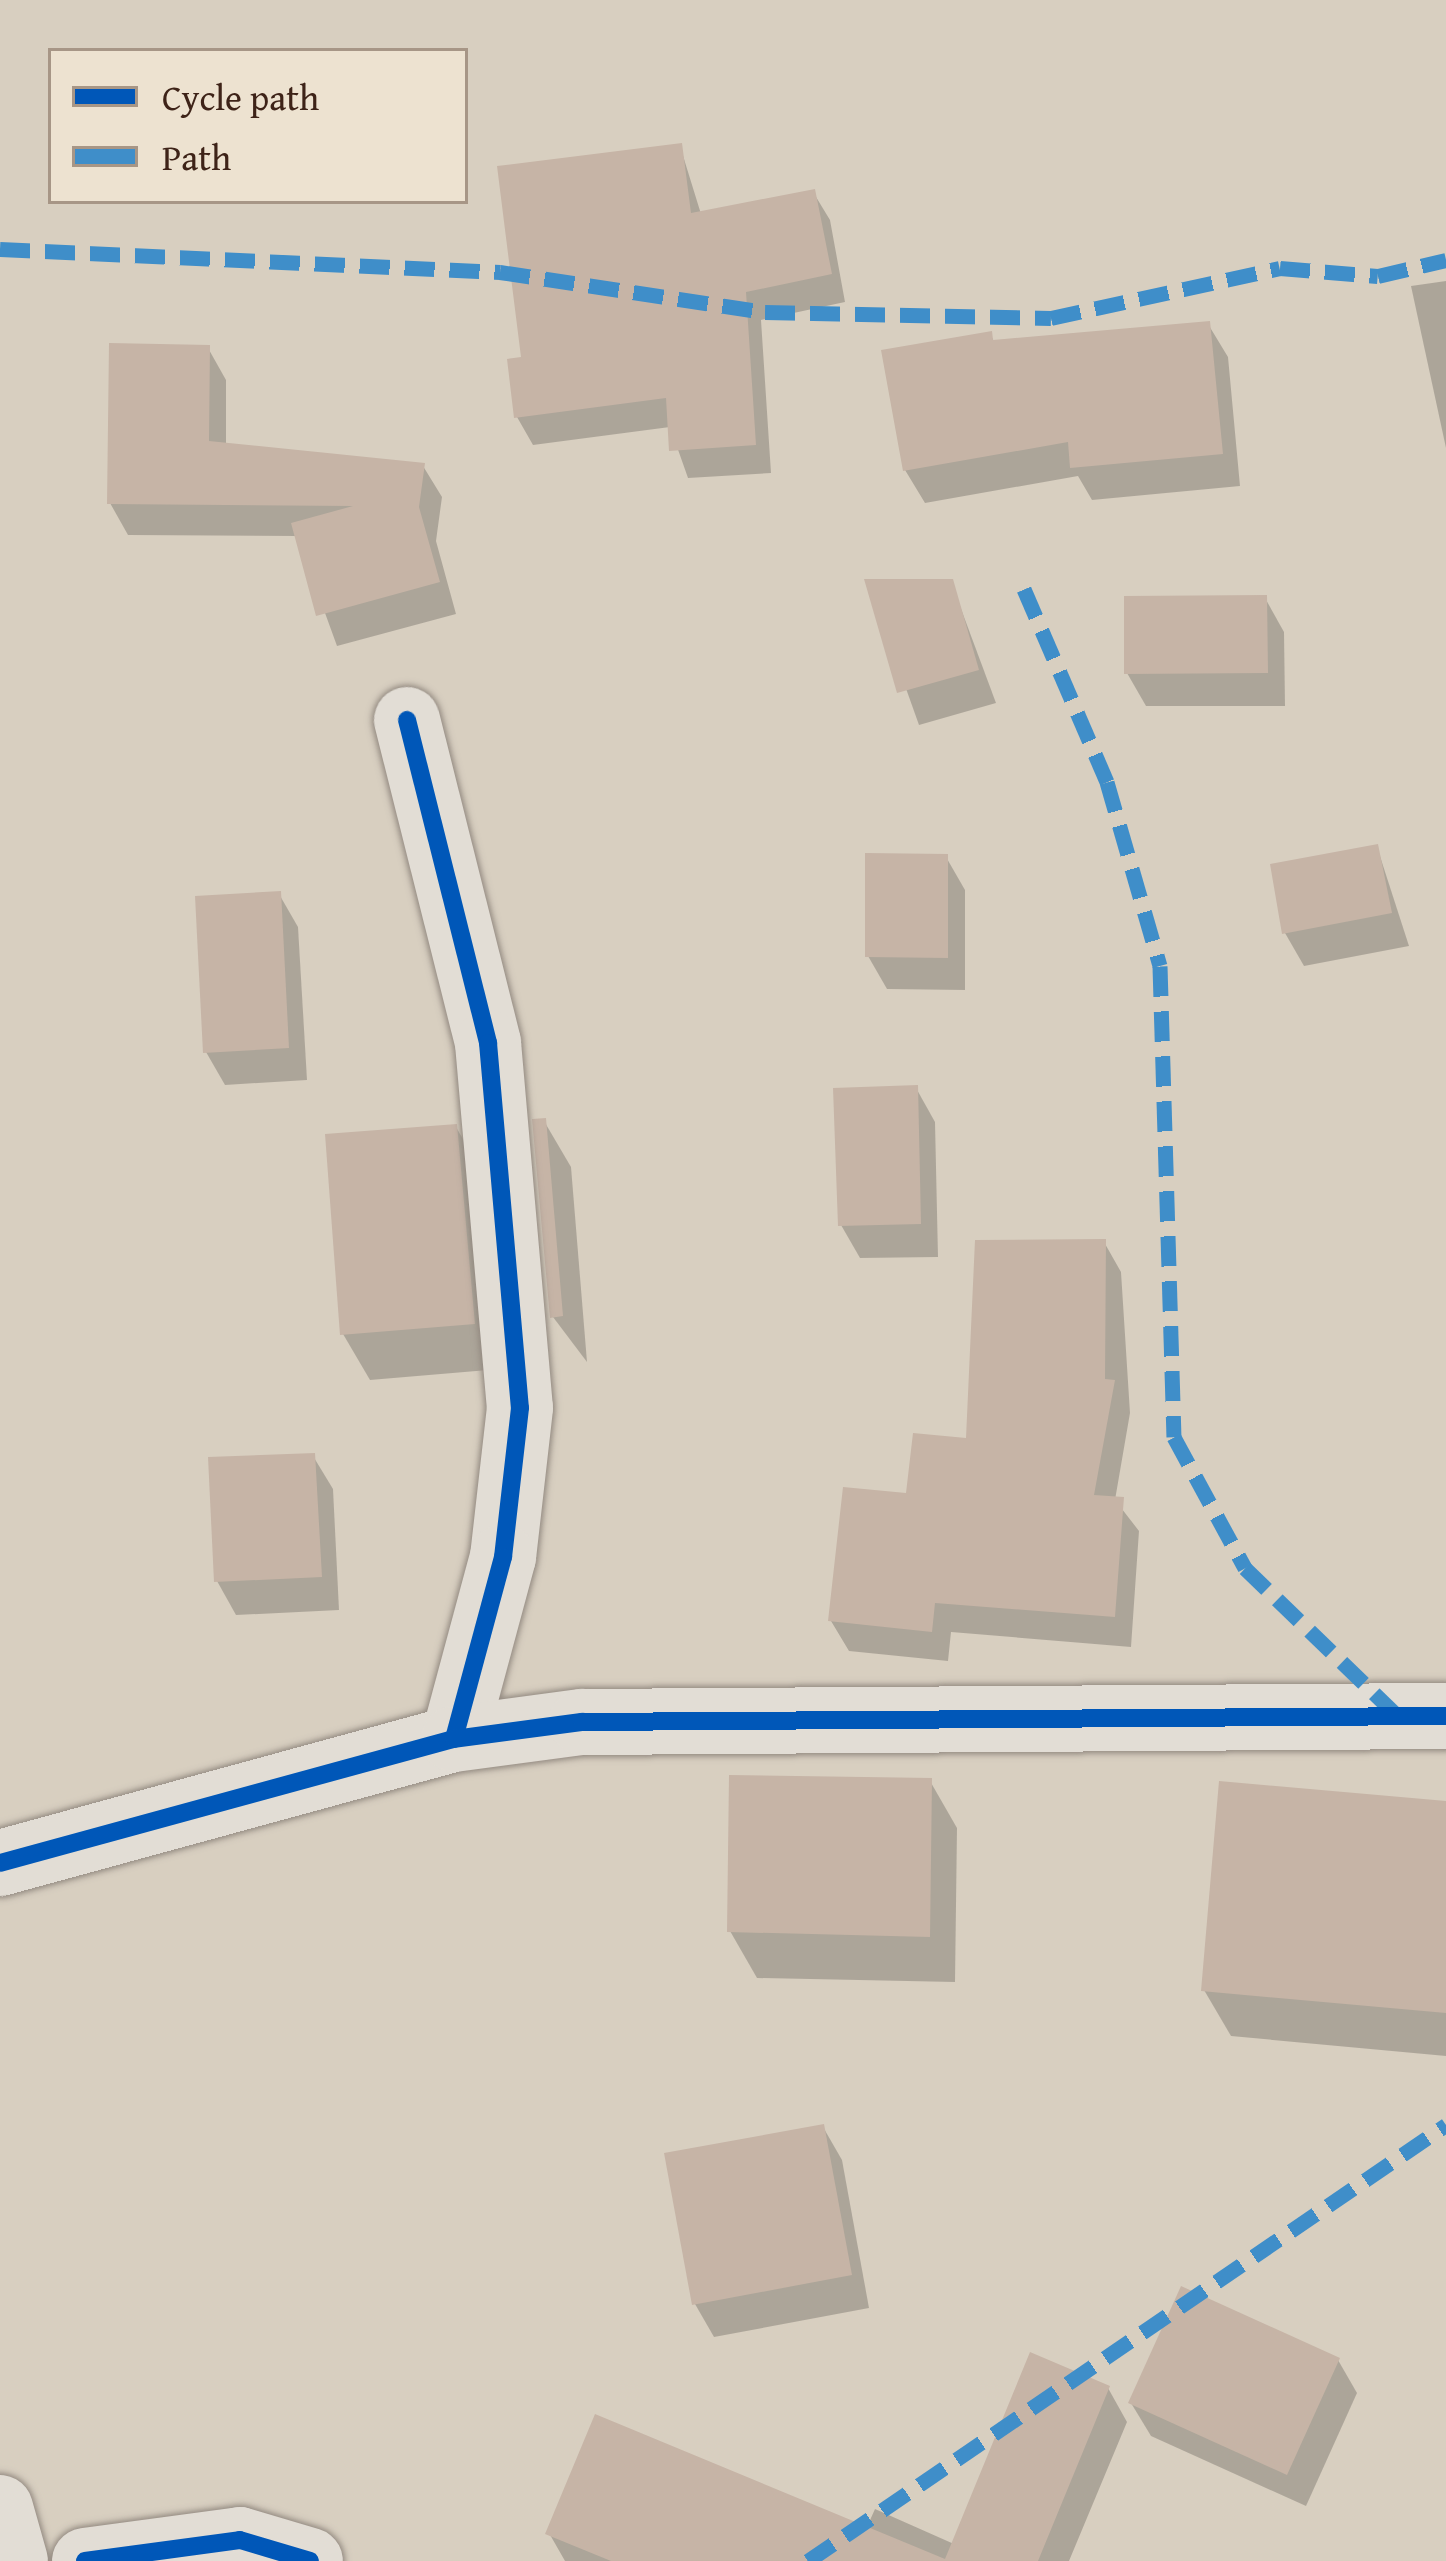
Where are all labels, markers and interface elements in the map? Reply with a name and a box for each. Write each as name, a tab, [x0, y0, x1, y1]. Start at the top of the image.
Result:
legend	[48, 48, 468, 204]
text: Cycle path	[162, 70, 319, 123]
text: Path	[162, 130, 231, 183]

